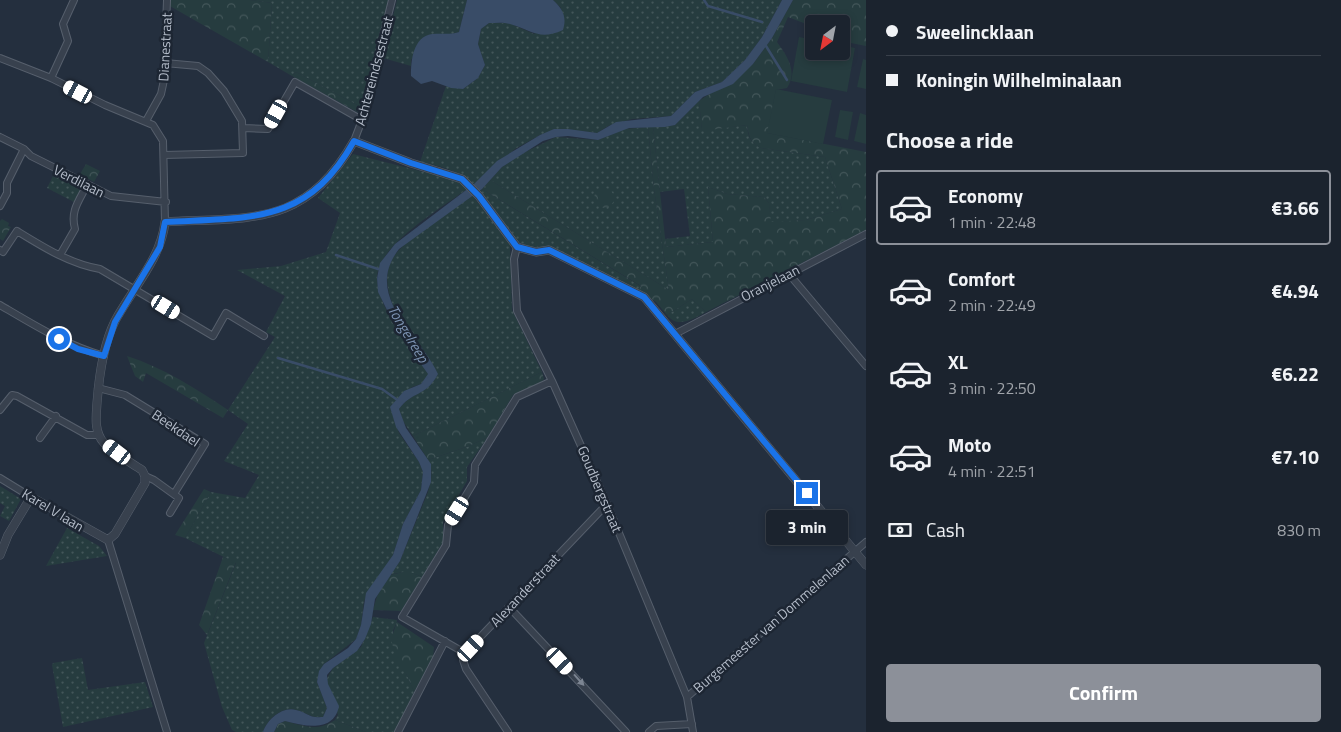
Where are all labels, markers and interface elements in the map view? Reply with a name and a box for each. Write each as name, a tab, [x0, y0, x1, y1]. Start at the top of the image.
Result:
street label: Dianestraat	[152, 12, 177, 82]
street label: Achtereindsestraat	[349, 14, 398, 128]
north arrow	[805, 15, 850, 60]
map controls	[805, 15, 850, 60]
text: Sweelincklaan	[916, 17, 1034, 46]
text: Koningin Wilhelminalaan	[916, 65, 1122, 94]
car	[61, 78, 94, 106]
car	[262, 97, 289, 131]
text: Choose a ride	[886, 123, 1013, 157]
street label: Verdilaan	[50, 159, 108, 202]
text: Economy	[948, 181, 1023, 210]
icon: car	[888, 185, 933, 230]
text: €3.66	[1272, 193, 1319, 222]
text: 1 min · 22:48	[948, 210, 1036, 234]
street label: Oranjelaan	[737, 259, 803, 306]
text: Comfort	[948, 264, 1015, 293]
icon: car	[888, 268, 933, 313]
text: €4.94	[1272, 276, 1319, 305]
car	[149, 293, 182, 321]
text: 2 min · 22:49	[948, 293, 1036, 317]
water label: Tongelreep	[382, 300, 435, 367]
route start	[48, 328, 70, 350]
text: XL	[948, 347, 968, 376]
icon: car	[888, 351, 933, 396]
text: €6.22	[1272, 359, 1319, 388]
text: 3 min · 22:50	[948, 376, 1036, 400]
street label: Beekdael	[148, 404, 205, 451]
text: Moto	[948, 430, 991, 459]
icon: car	[888, 434, 933, 479]
car	[100, 437, 133, 467]
street label: Goudbergstraat	[573, 442, 628, 536]
text: €7.10	[1272, 442, 1319, 471]
text: 4 min · 22:51	[948, 459, 1036, 483]
route end	[796, 482, 818, 504]
street label: Karel V laan	[18, 483, 88, 536]
car	[442, 494, 471, 528]
callout: 3 min	[766, 510, 848, 546]
text: 3 min	[788, 515, 826, 539]
text: Cash	[926, 515, 965, 544]
icon: cash	[886, 516, 914, 544]
text: 830 m	[1277, 518, 1321, 542]
street label: Alexanderstraat	[485, 548, 564, 631]
street label: Burgemeester van Dommelenlaan	[688, 550, 853, 698]
car	[455, 632, 486, 664]
car	[544, 645, 575, 677]
button: Confirm	[886, 664, 1321, 722]
one-way arrow	[573, 674, 584, 687]

